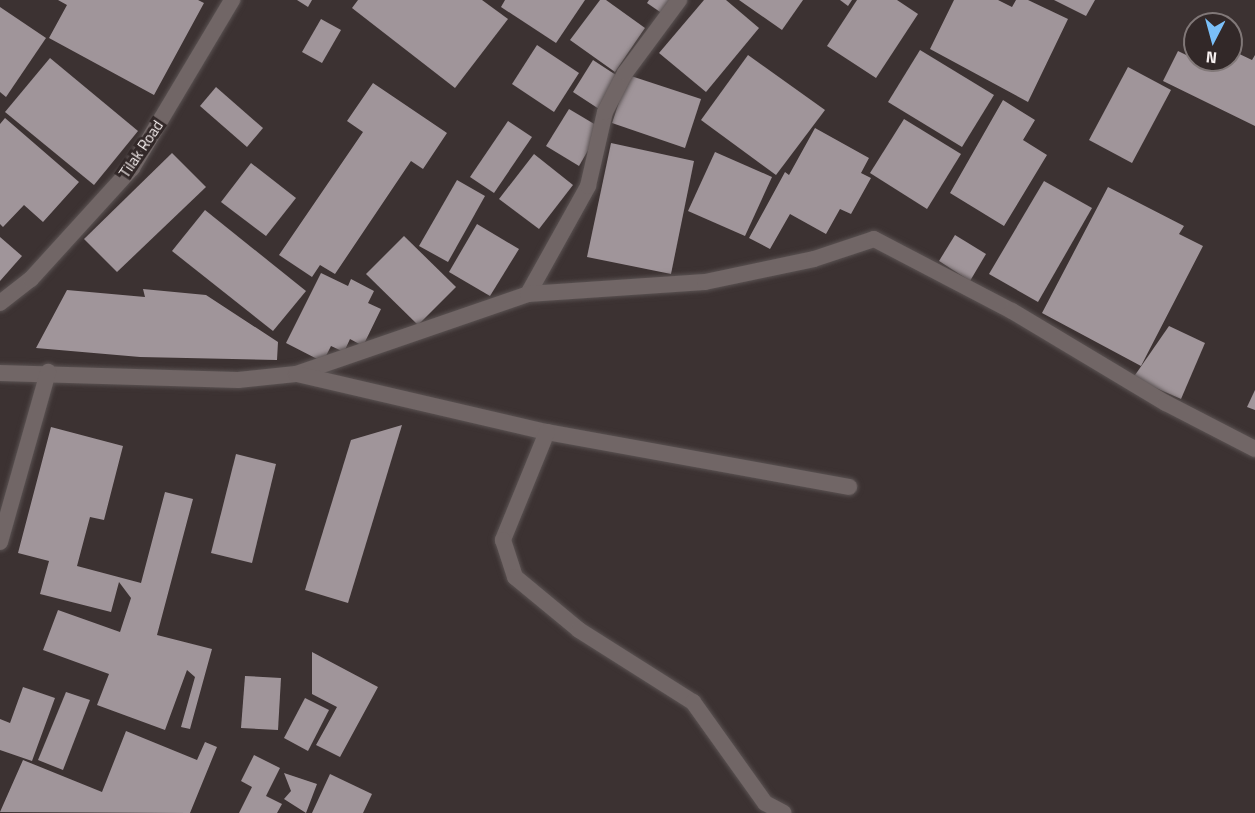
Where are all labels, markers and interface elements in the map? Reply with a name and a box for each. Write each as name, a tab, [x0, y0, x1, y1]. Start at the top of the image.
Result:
north arrow	[1183, 12, 1243, 72]
text: N	[1205, 45, 1218, 70]
street label: Tilak Road	[115, 117, 167, 181]

